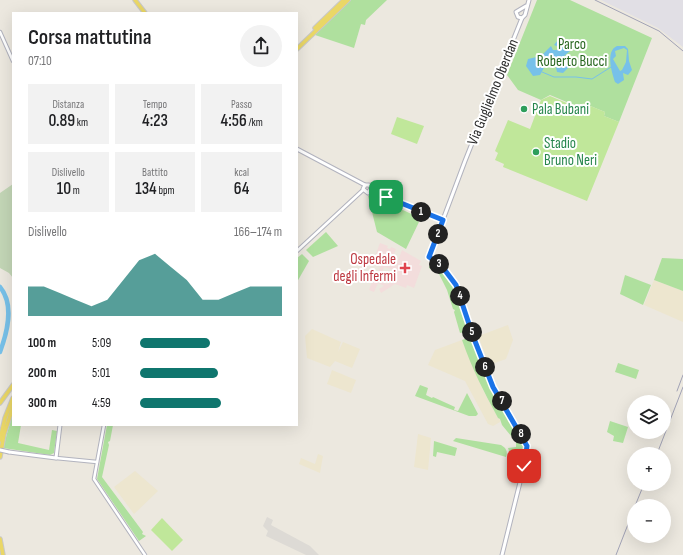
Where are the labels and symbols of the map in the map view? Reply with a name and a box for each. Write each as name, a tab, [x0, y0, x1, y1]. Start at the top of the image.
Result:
park label: Parco Roberto Bucci	[537, 35, 607, 71]
street label: Via Guglielmo Oberdan	[463, 36, 523, 148]
place label: Pala Bubani	[532, 100, 589, 119]
marker: Pala Bubani	[519, 104, 529, 114]
place label: Stadio Bruno Neri	[544, 134, 597, 170]
marker: Stadio Bruno Neri	[531, 147, 541, 157]
pin	[369, 180, 403, 214]
pin: 1	[411, 202, 431, 222]
pin: 2	[428, 224, 448, 244]
place label: Ospedale degli Infermi	[333, 250, 396, 286]
pin: 3	[429, 254, 449, 274]
marker: Ospedale degli Infermi	[399, 262, 411, 274]
pin: 4	[450, 286, 470, 306]
pin: 5	[462, 322, 482, 342]
pin: 6	[475, 357, 495, 377]
pin: 7	[492, 391, 512, 411]
pin: 8	[511, 424, 531, 444]
pin	[507, 449, 541, 483]

